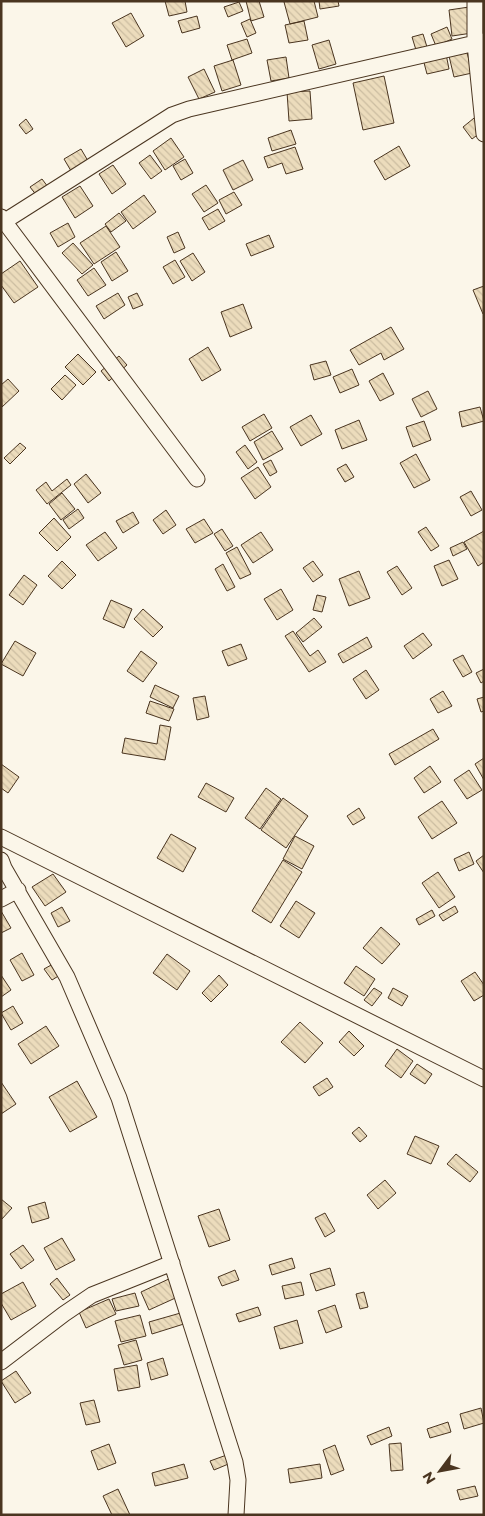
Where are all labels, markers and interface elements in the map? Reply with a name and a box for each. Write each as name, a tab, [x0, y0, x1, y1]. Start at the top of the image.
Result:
north arrow	[415, 1446, 465, 1496]
text: N	[418, 1468, 440, 1487]

